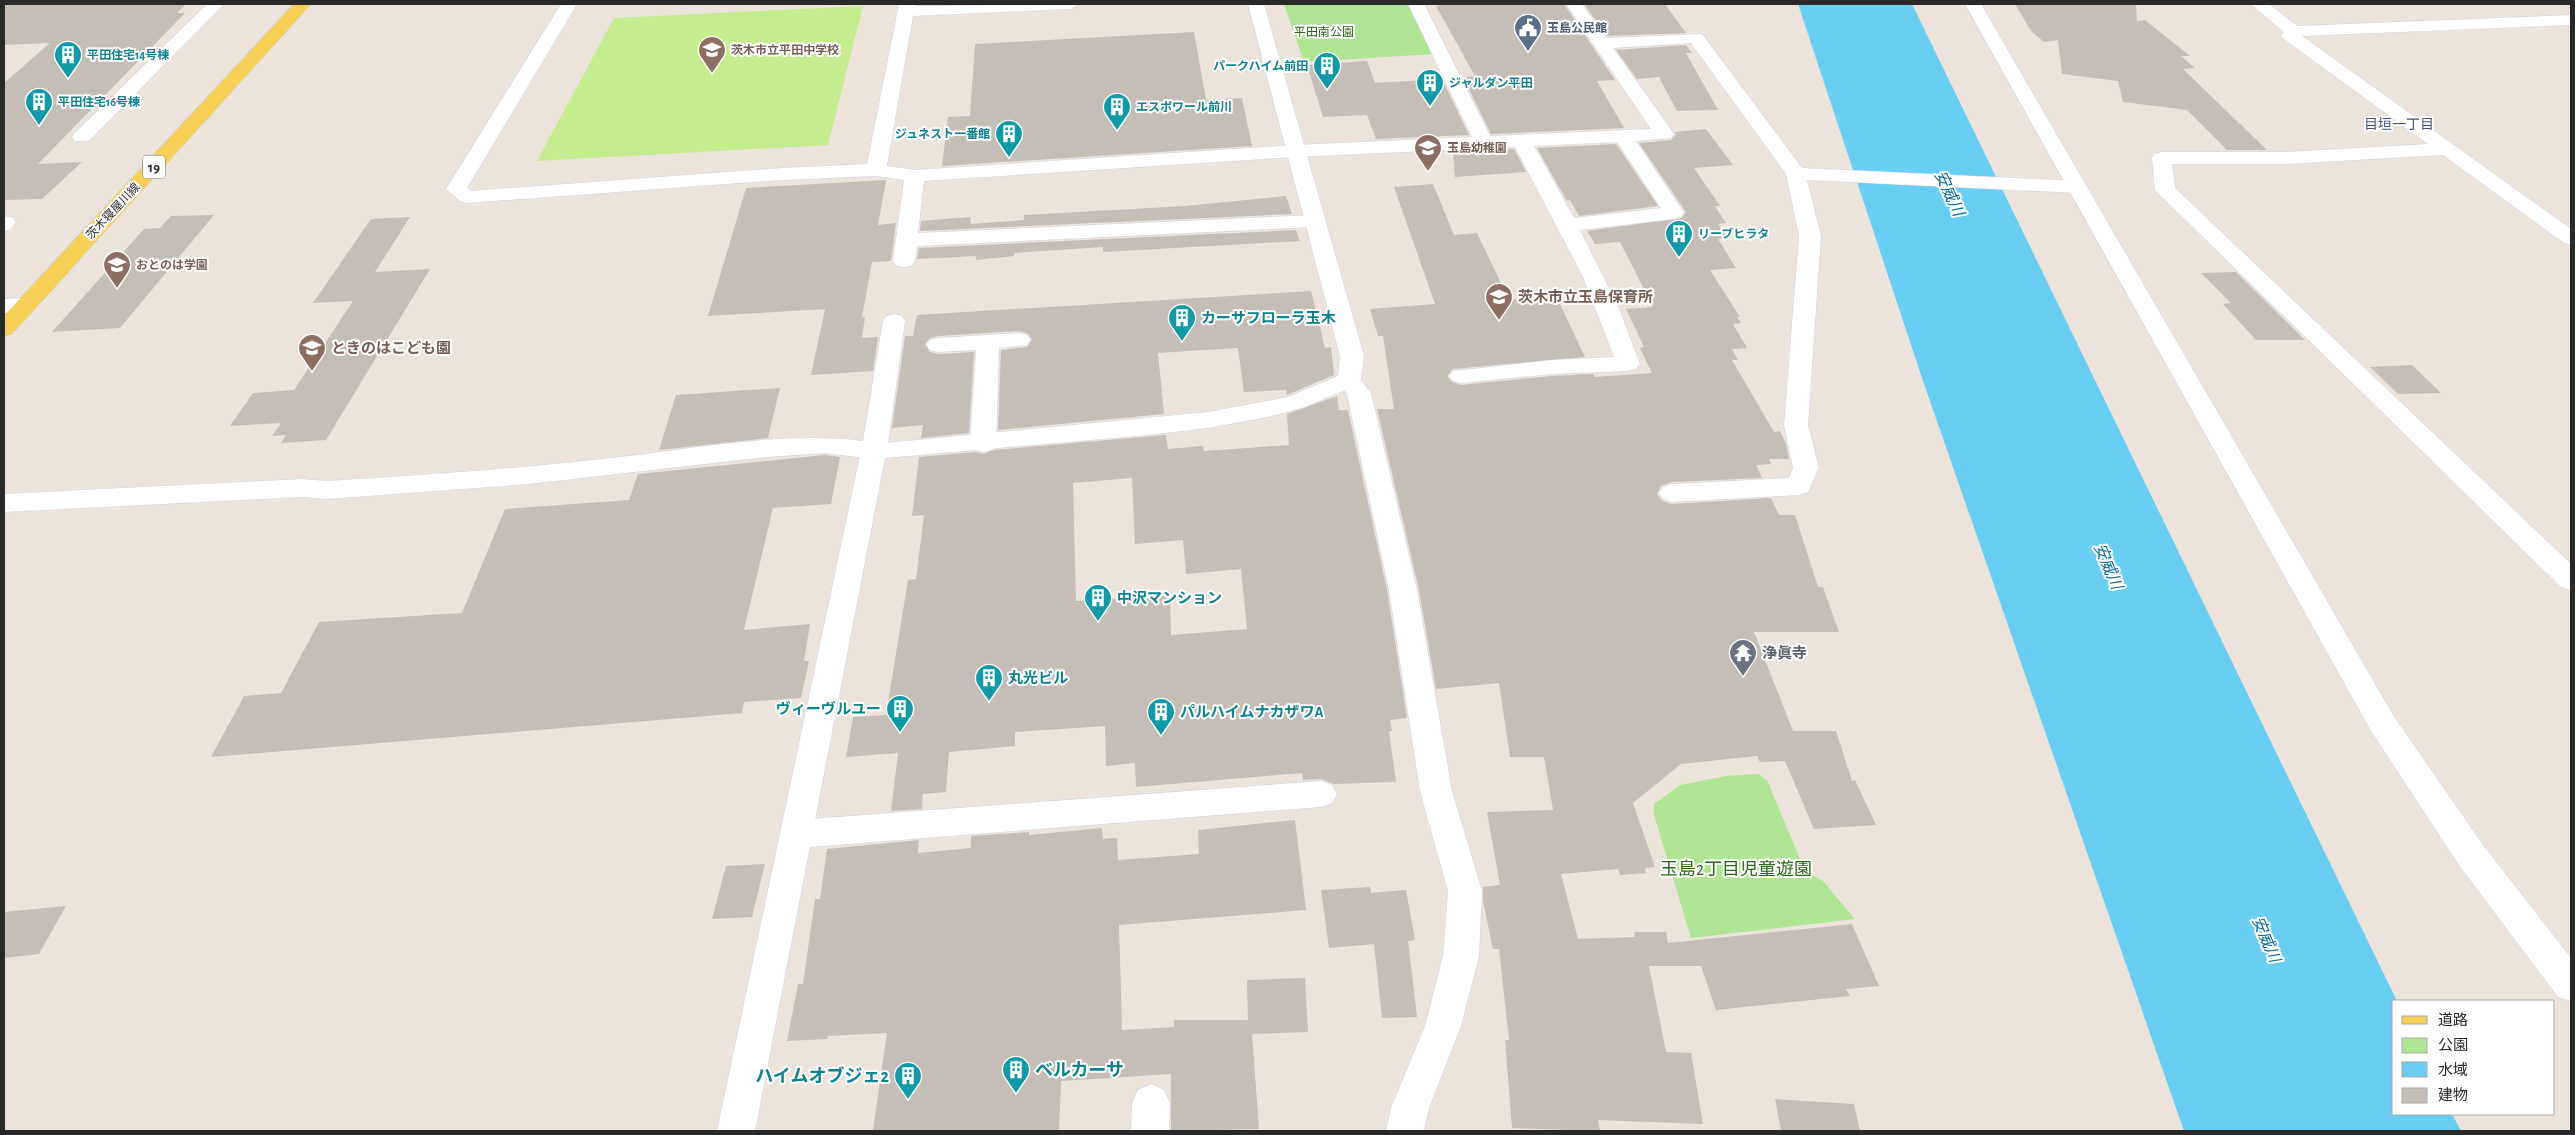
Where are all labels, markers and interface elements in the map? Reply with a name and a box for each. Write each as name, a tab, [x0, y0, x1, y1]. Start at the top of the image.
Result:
public building icon: 玉島公民館	[1513, 13, 1543, 52]
place label: 玉島公民館	[1547, 21, 1607, 34]
park label: 平田南公園	[1294, 26, 1354, 38]
school or university icon: 茨木市立平田中学校	[697, 35, 727, 74]
building icon: 平田住宅14号棟	[53, 40, 83, 79]
place label: 茨木市立平田中学校	[731, 43, 839, 56]
place label: 平田住宅14号棟	[87, 48, 169, 61]
building icon: パークハイム前田	[1312, 51, 1342, 90]
place label: パークハイム前田	[1213, 59, 1308, 72]
building icon: ジャルダン平田	[1415, 68, 1445, 107]
place label: ジャルダン平田	[1449, 76, 1532, 89]
building icon: 平田住宅16号棟	[24, 87, 54, 126]
building icon: エスポワール前川	[1102, 92, 1132, 131]
place label: 平田住宅16号棟	[58, 95, 140, 108]
place label: エスポワール前川	[1136, 100, 1232, 113]
district label: 目垣一丁目	[2364, 117, 2434, 132]
building icon: ジュネスト一番館	[994, 119, 1024, 158]
place label: ジュネスト一番館	[895, 127, 990, 140]
school or university icon: 玉島幼稚園	[1413, 133, 1443, 172]
place label: 玉島幼稚園	[1447, 141, 1507, 154]
road number: 19	[143, 156, 165, 178]
water label: 安威川	[1932, 168, 1968, 220]
street label: 茨木寝屋川線	[83, 180, 142, 241]
building icon: リーブヒラタ	[1664, 219, 1694, 258]
place label: リーブヒラタ	[1698, 227, 1769, 240]
school or university icon: おとのは学園	[102, 250, 132, 289]
place label: おとのは学園	[136, 258, 208, 271]
school or university icon: 茨木市立玉島保育所	[1484, 282, 1514, 321]
place label: 茨木市立玉島保育所	[1518, 288, 1653, 305]
building icon: カーサフローラ玉木	[1167, 303, 1197, 342]
place label: カーサフローラ玉木	[1201, 310, 1336, 326]
school or university icon: ときのはこども園	[297, 333, 327, 372]
place label: ときのはこども園	[331, 340, 451, 356]
water label: 安威川	[2091, 541, 2127, 593]
building icon: 中沢マンション	[1083, 583, 1113, 622]
place label: 中沢マンション	[1117, 590, 1222, 606]
temple icon: 浄眞寺	[1728, 638, 1758, 677]
place label: 浄眞寺	[1762, 645, 1807, 661]
building icon: 丸光ビル	[974, 663, 1004, 702]
place label: 丸光ビル	[1008, 670, 1068, 686]
building icon: ヴィーヴルユー	[885, 694, 915, 733]
building icon: パルハイムナカザワA	[1146, 697, 1176, 736]
place label: ヴィーヴルユー	[776, 701, 881, 717]
place label: パルハイムナカザワA	[1180, 704, 1323, 720]
park label: 玉島2丁目児童遊園	[1660, 859, 1812, 879]
water label: 安威川	[2249, 914, 2285, 966]
legend	[2392, 1000, 2555, 1115]
text: 道路	[2438, 1012, 2468, 1028]
text: 公園	[2438, 1037, 2468, 1053]
building icon: ベルカーサ	[1001, 1055, 1031, 1094]
building icon: ハイムオブジェ2	[893, 1061, 923, 1100]
place label: ベルカーサ	[1035, 1061, 1124, 1080]
text: 水域	[2438, 1062, 2468, 1078]
place label: ハイムオブジェ2	[755, 1066, 890, 1086]
text: 建物	[2438, 1087, 2468, 1103]

